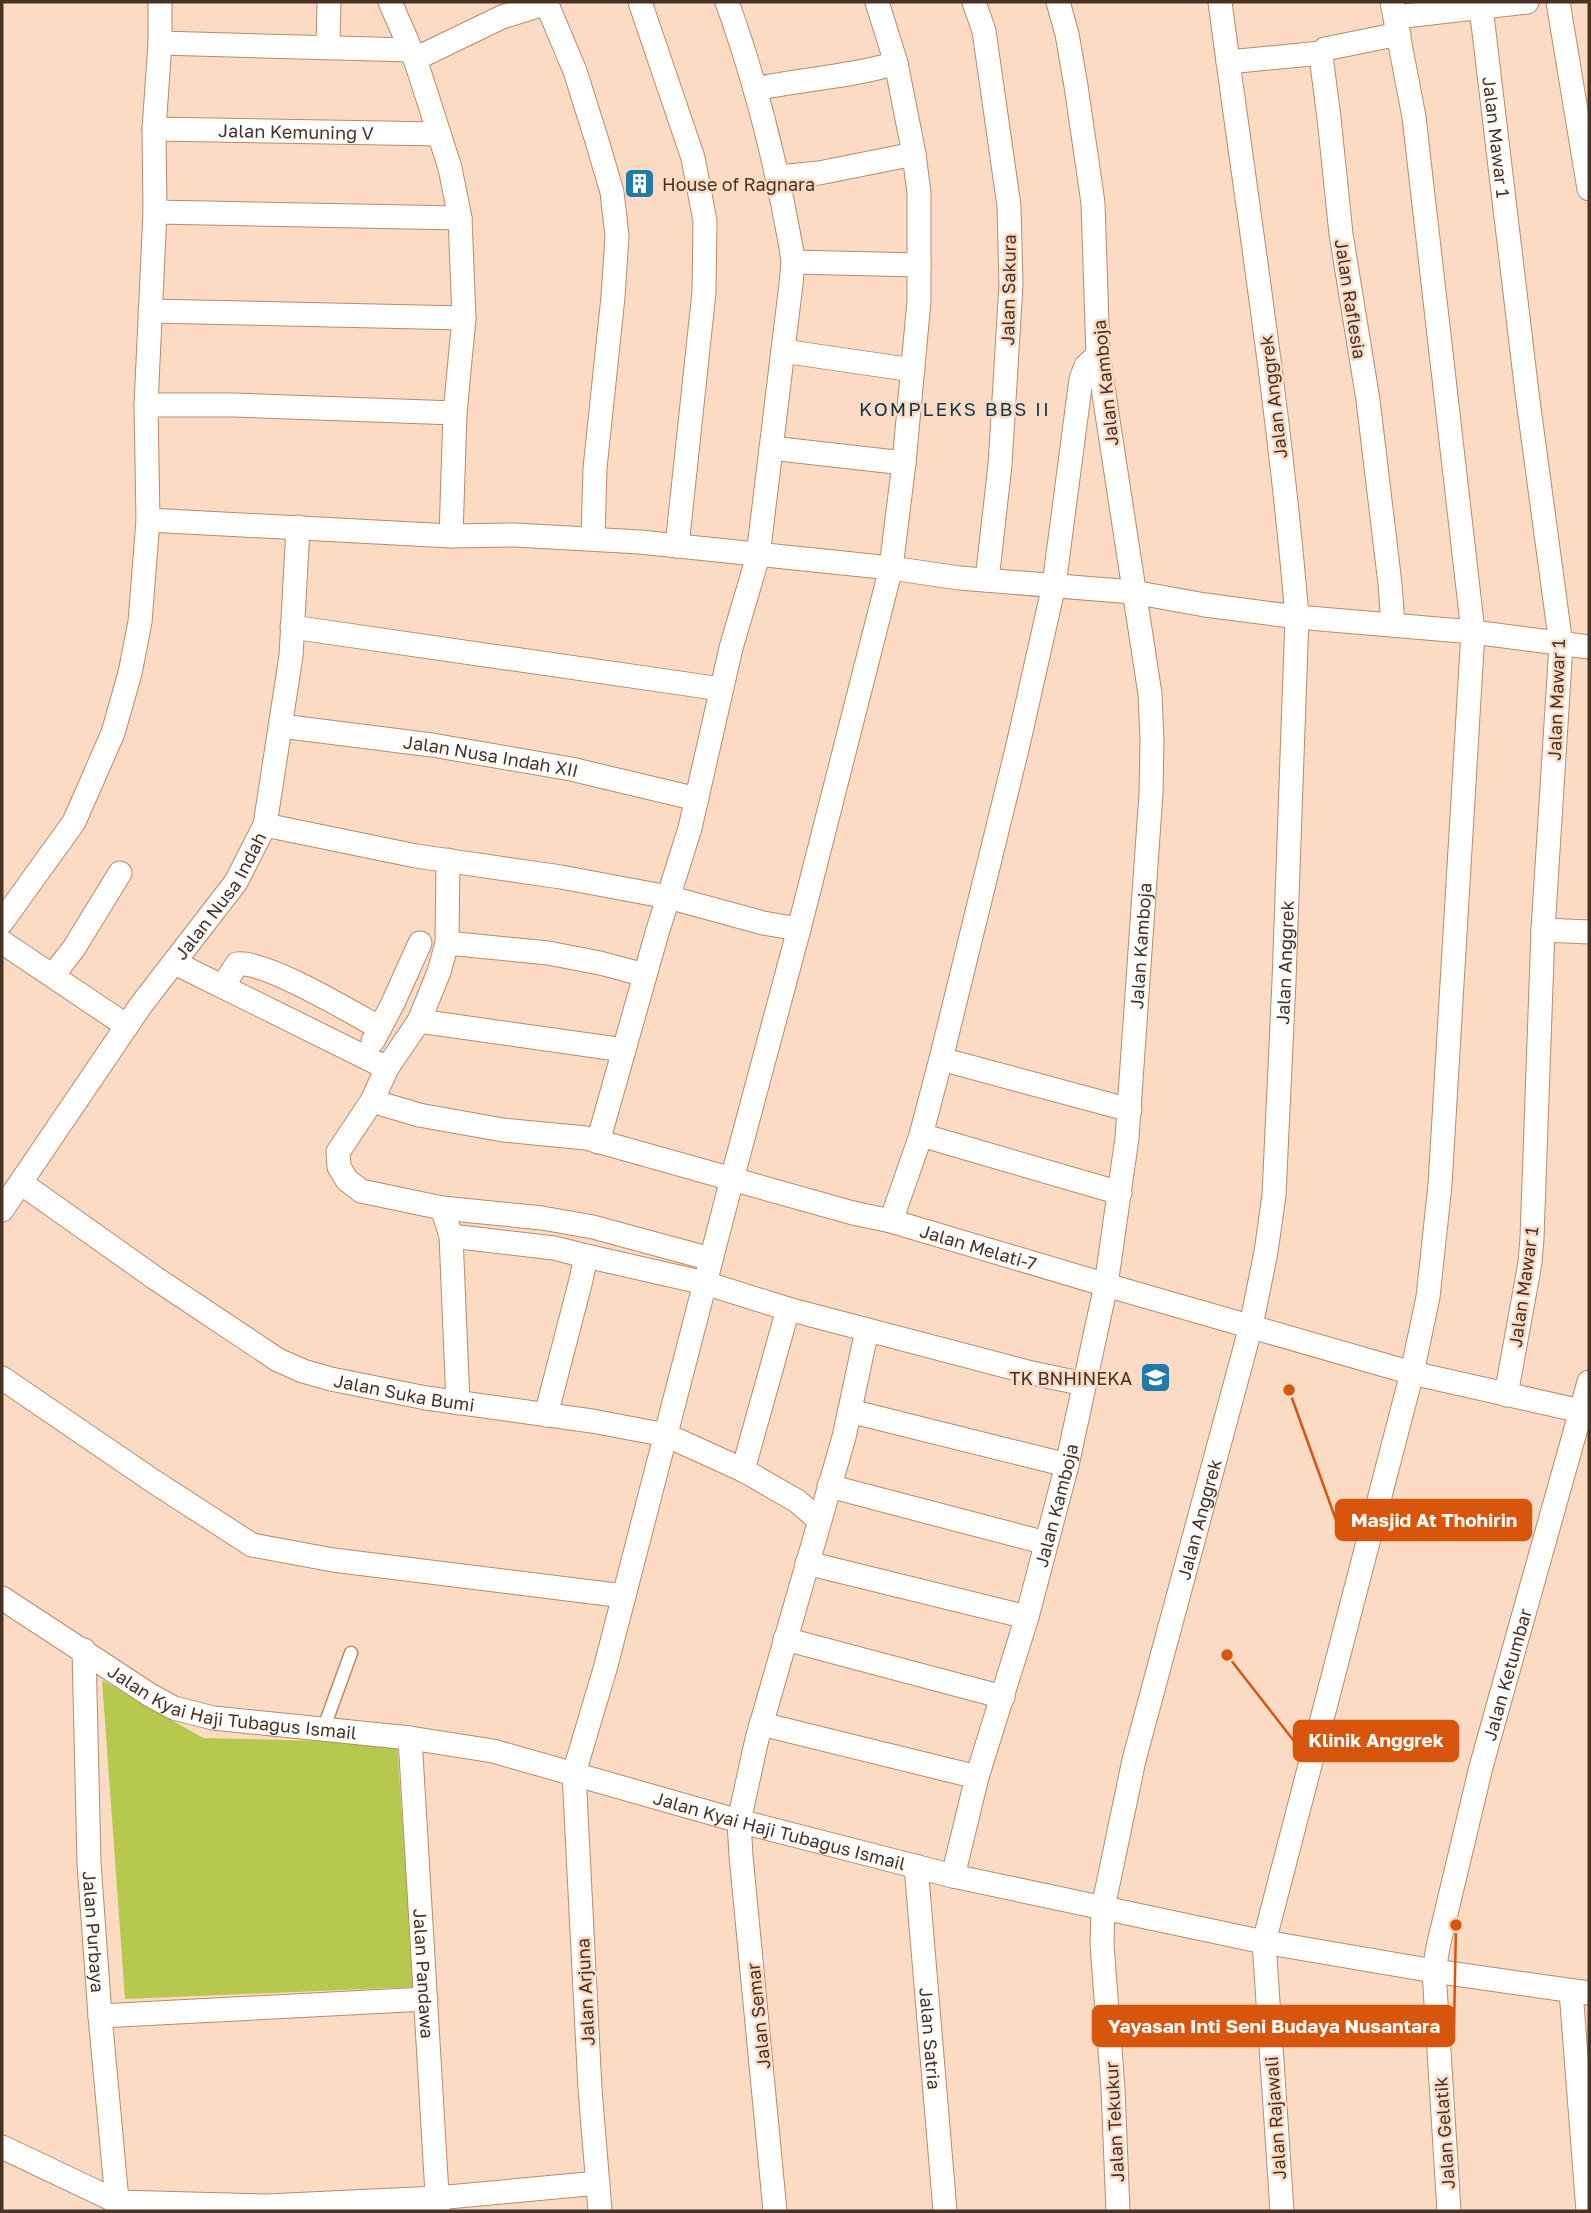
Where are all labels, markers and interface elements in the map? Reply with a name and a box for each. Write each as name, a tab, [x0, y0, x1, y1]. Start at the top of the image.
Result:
street label: Jalan Mawar 1	[1478, 75, 1515, 199]
street label: Jalan Kemuning V	[218, 119, 374, 144]
building icon: House of Ragnara	[622, 167, 656, 201]
place label: House of Ragnara	[662, 173, 815, 195]
street label: Jalan Sakura	[996, 234, 1020, 346]
street label: Jalan Raflesia	[1331, 238, 1371, 360]
street label: Jalan Kamboja	[1087, 319, 1123, 447]
street label: Jalan Anggrek	[1255, 334, 1291, 460]
district label: KOMPLEKS BBS II	[859, 397, 1051, 420]
street label: Jalan Mawar 1	[1543, 639, 1569, 761]
street label: Jalan Nusa Indah XII	[402, 730, 581, 781]
street label: Jalan Nusa Indah	[169, 828, 271, 964]
street label: Jalan Kamboja	[1125, 882, 1156, 1010]
street label: Jalan Anggrek	[1271, 900, 1298, 1025]
street label: Jalan Melati-7	[917, 1219, 1039, 1275]
street label: Jalan Mawar 1	[1504, 1225, 1542, 1349]
school or university icon: TK BNHINEKA	[1138, 1361, 1172, 1395]
place label: TK BNHINEKA	[1009, 1367, 1132, 1389]
street label: Jalan Suka Bumi	[332, 1369, 476, 1416]
street label: Jalan Kamboja	[1030, 1441, 1082, 1569]
street label: Jalan Anggrek	[1172, 1456, 1226, 1582]
callout: Masjid At Thohirin	[1336, 1500, 1531, 1540]
text: Masjid At Thohirin	[1351, 1508, 1517, 1531]
street label: Jalan Ketumbar	[1478, 1606, 1536, 1743]
street label: Jalan Kyai Haji Tubagus Ismail	[104, 1659, 358, 1744]
callout: Klinik Anggrek	[1294, 1721, 1458, 1761]
text: Klinik Anggrek	[1308, 1728, 1444, 1751]
street label: Jalan Kyai Haji Tubagus Ismail	[651, 1786, 908, 1874]
street label: Jalan Purbaya	[79, 1870, 109, 1993]
street label: Jalan Pandawa	[409, 1908, 439, 2039]
street label: Jalan Arjuna	[571, 1938, 599, 2046]
street label: Jalan Semar	[741, 1962, 775, 2070]
street label: Jalan Satria	[915, 1986, 946, 2090]
callout: Yayasan Inti Seni Budaya Nusantara	[1093, 2006, 1454, 2046]
text: Yayasan Inti Seni Budaya Nusantara	[1108, 2014, 1440, 2037]
street label: Jalan Rajawali	[1260, 2056, 1290, 2180]
street label: Jalan Tekukur	[1100, 2061, 1128, 2183]
street label: Jalan Gelatik	[1429, 2076, 1459, 2190]

